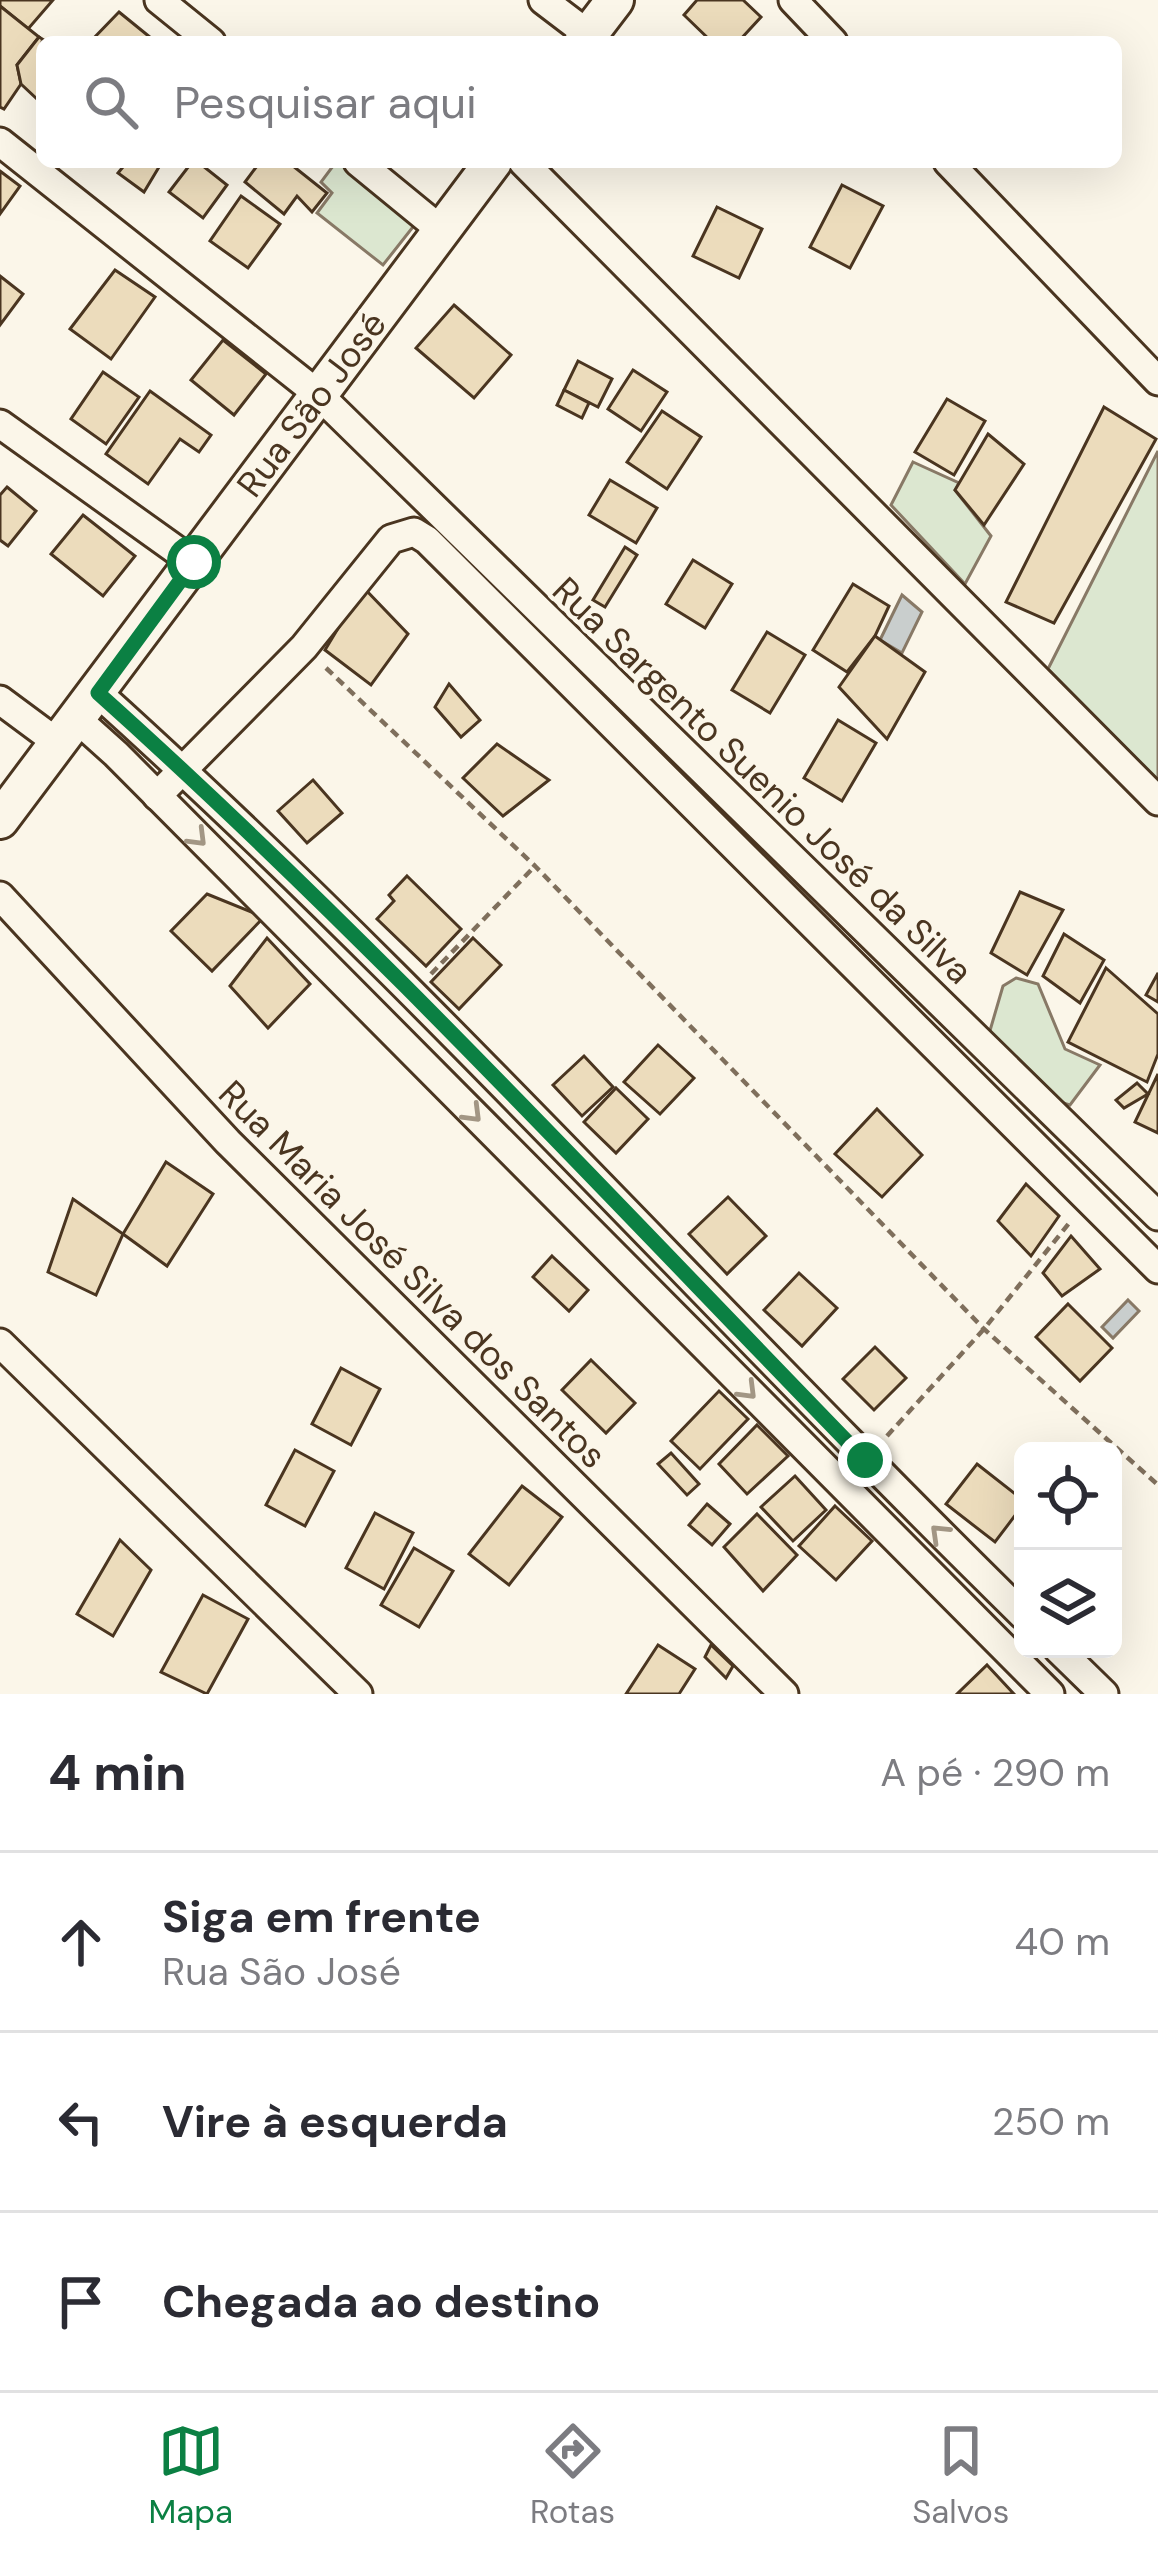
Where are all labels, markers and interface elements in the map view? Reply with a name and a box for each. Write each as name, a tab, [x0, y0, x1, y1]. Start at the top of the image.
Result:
search box	[36, 36, 1122, 168]
icon: search	[78, 69, 144, 135]
text: Pesquisar aqui	[174, 73, 477, 132]
street label: Rua São José	[226, 302, 397, 506]
route start	[167, 535, 221, 589]
street label: Rua Sargento Suenio José da Silva	[543, 567, 983, 994]
one-way arrow	[184, 824, 206, 846]
street label: Rua Maria José Silva dos Santos	[209, 1070, 617, 1478]
one-way arrow	[459, 1100, 481, 1122]
one-way arrow	[734, 1376, 756, 1398]
route end	[838, 1433, 892, 1487]
map controls	[1014, 1442, 1122, 1658]
button: locate	[1014, 1442, 1122, 1550]
one-way arrow	[931, 1525, 953, 1547]
button: layers	[1014, 1550, 1122, 1658]
text: 4 min	[48, 1739, 187, 1806]
text: A pé · 290 m	[880, 1747, 1110, 1798]
text: Siga em frente	[162, 1887, 481, 1946]
icon: ahead	[48, 1909, 114, 1975]
text: 40 m	[1015, 1916, 1110, 1967]
text: Rua São José	[162, 1946, 401, 1997]
icon: left	[48, 2089, 114, 2155]
text: Vire à esquerda	[162, 2092, 508, 2151]
text: 250 m	[992, 2096, 1110, 2147]
icon: arrive	[48, 2269, 114, 2335]
text: Chegada ao destino	[162, 2272, 600, 2331]
tab: Mapa	[149, 2418, 233, 2533]
tab: Rotas	[530, 2418, 615, 2533]
tab: Salvos	[912, 2418, 1009, 2533]

